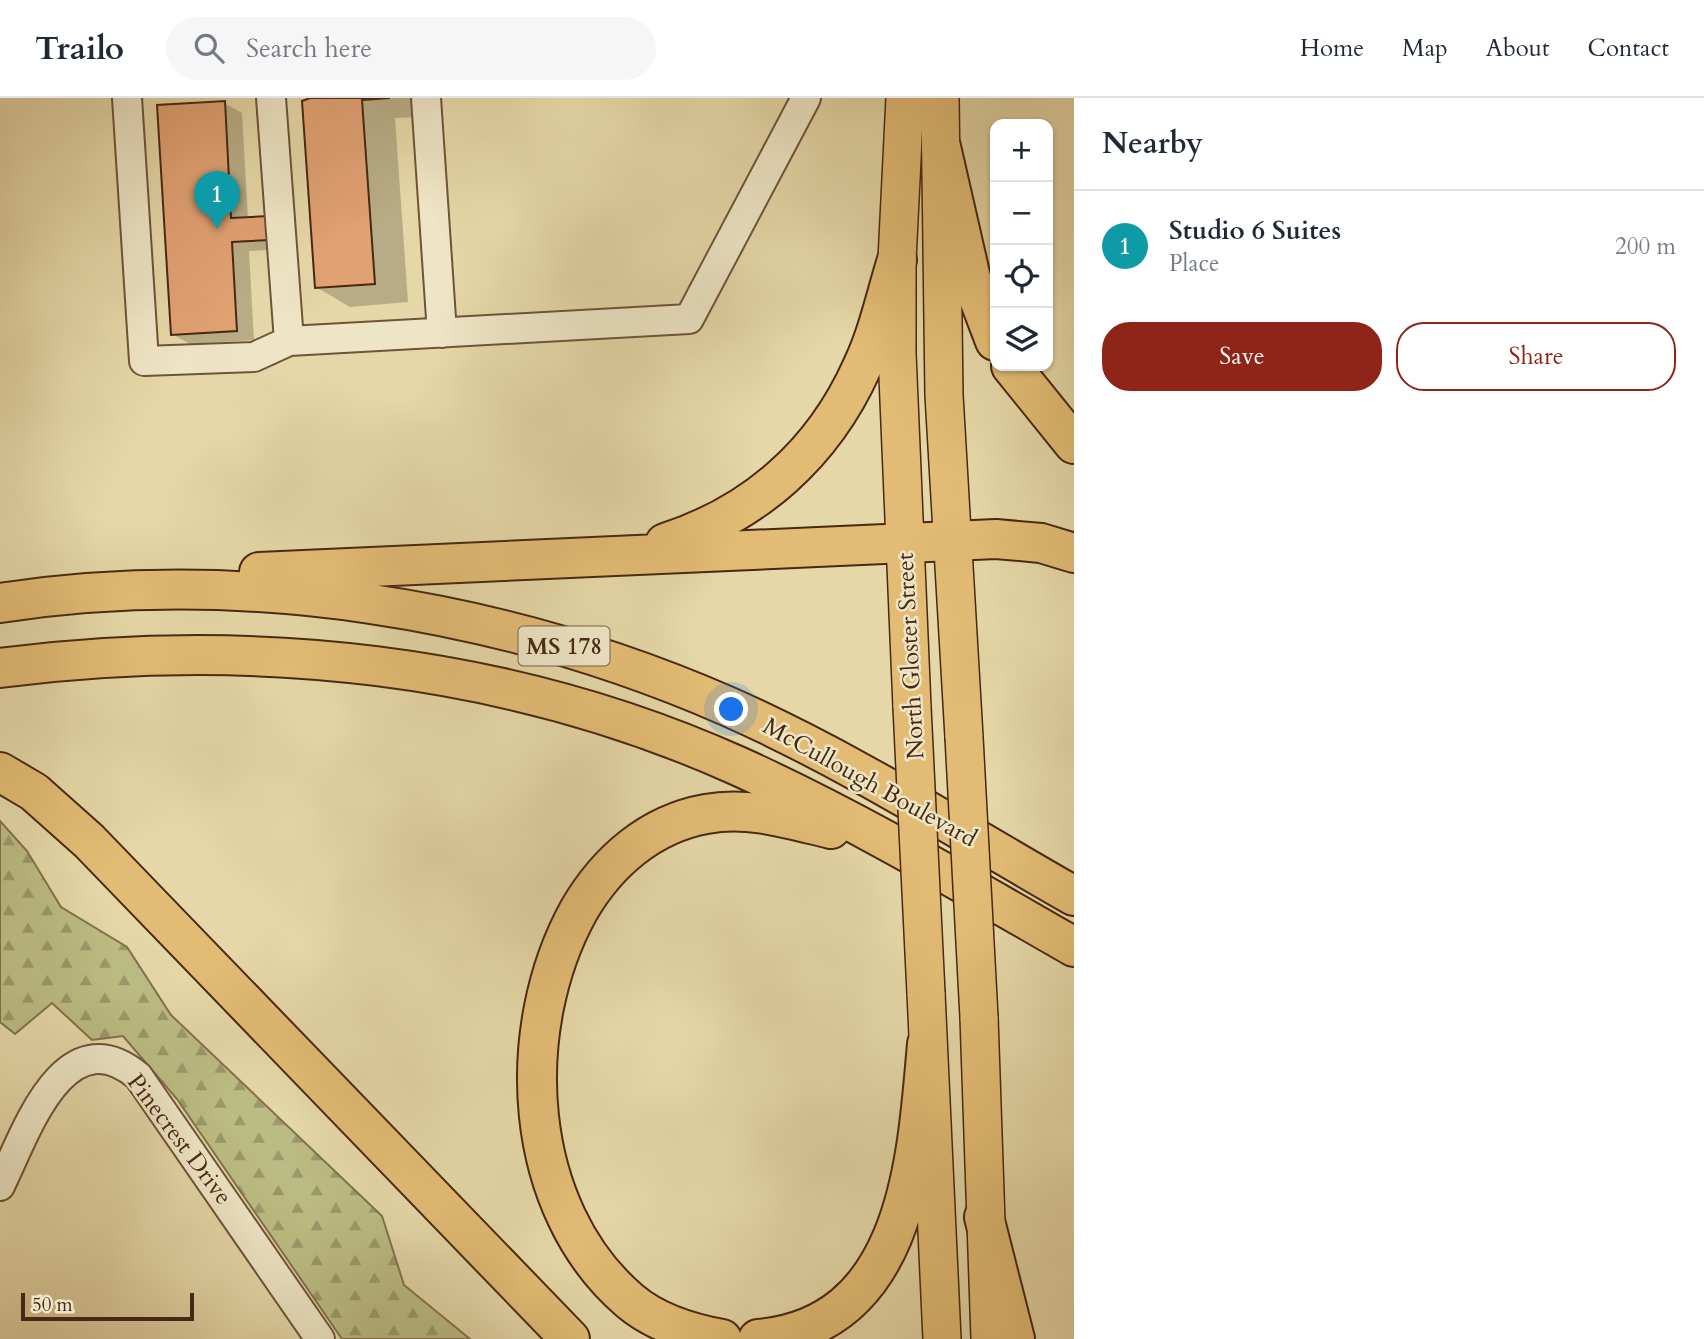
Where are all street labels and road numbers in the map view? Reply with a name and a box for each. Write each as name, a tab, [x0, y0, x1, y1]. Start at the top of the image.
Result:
street label: North Gloster Street	[889, 551, 932, 760]
road number: MS 178	[518, 626, 610, 666]
street label: McCullough Boulevard	[757, 710, 983, 855]
street label: Pinecrest Drive	[119, 1067, 240, 1212]

